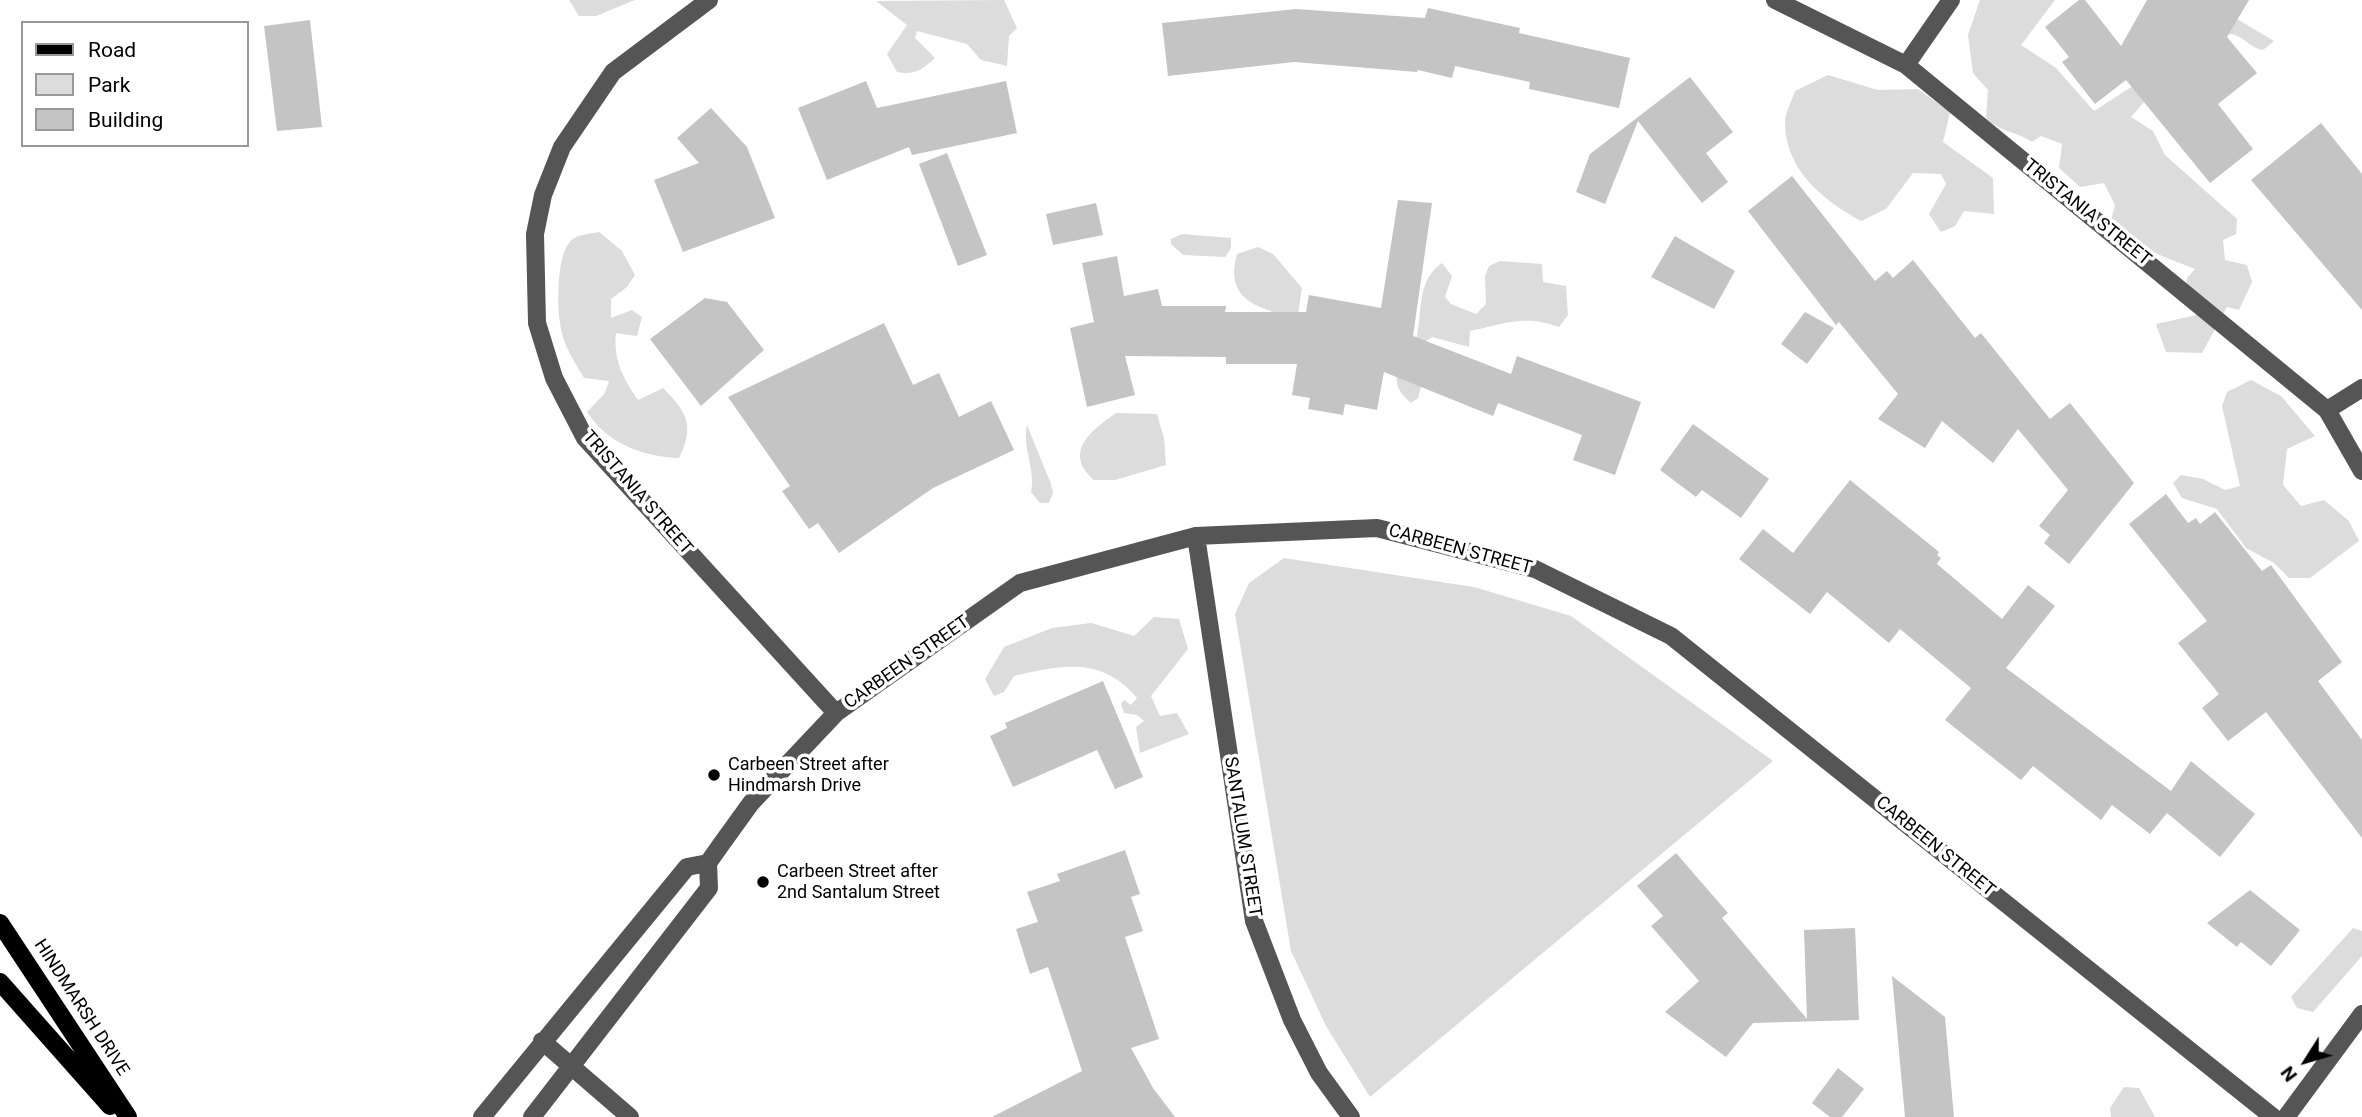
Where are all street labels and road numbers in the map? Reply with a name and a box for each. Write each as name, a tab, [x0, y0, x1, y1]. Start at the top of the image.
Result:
street label: TRISTANIA STREET	[2019, 155, 2155, 271]
street label: TRISTANIA STREET	[577, 427, 697, 559]
street label: CARBEEN STREET	[1386, 520, 1534, 580]
street label: CARBEEN STREET	[840, 612, 974, 714]
street label: SANTALUM STREET	[1219, 755, 1265, 919]
street label: CARBEEN STREET	[1871, 792, 1999, 902]
street label: HINDMARSH DRIVE	[29, 936, 133, 1080]

